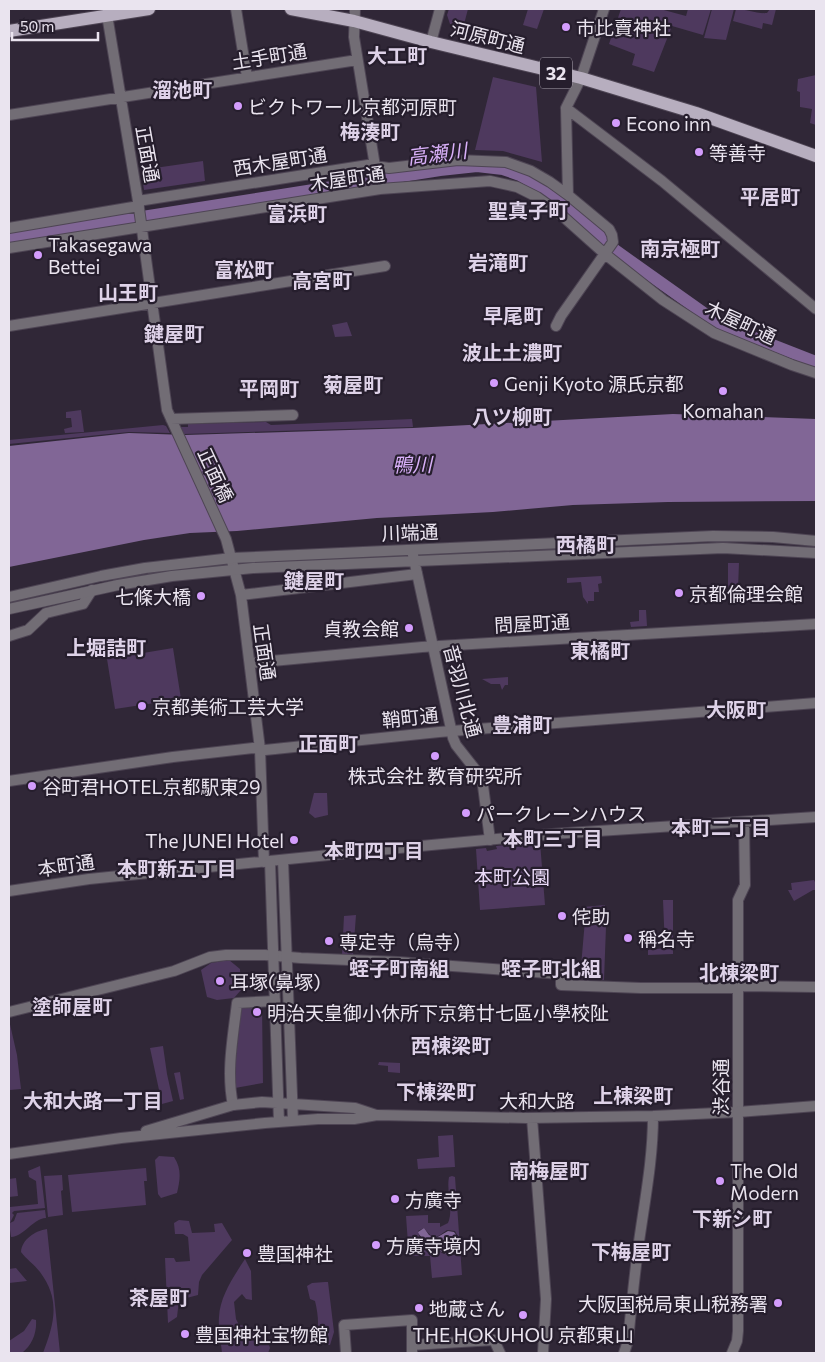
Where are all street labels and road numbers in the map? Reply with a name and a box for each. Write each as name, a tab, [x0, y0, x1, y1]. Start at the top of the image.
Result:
street label: 河原町通	[448, 17, 528, 57]
street label: 土手町通	[230, 39, 308, 73]
road number: 32	[540, 58, 572, 88]
street label: 正面通	[132, 124, 164, 184]
street label: 西木屋町通	[231, 142, 329, 180]
street label: 木屋町通	[308, 161, 386, 195]
street label: 木屋町通	[702, 296, 780, 348]
street label: 正面橋	[194, 444, 238, 506]
street label: 川端通	[381, 520, 439, 544]
street label: 問屋町通	[493, 610, 571, 636]
street label: 正面通	[250, 622, 280, 682]
street label: 音羽川北通	[440, 642, 486, 740]
street label: 鞘町通	[380, 703, 440, 731]
street label: 本町通	[36, 850, 96, 880]
street label: 渋谷通	[709, 1058, 732, 1116]
street label: 大和大路	[499, 1089, 575, 1112]

